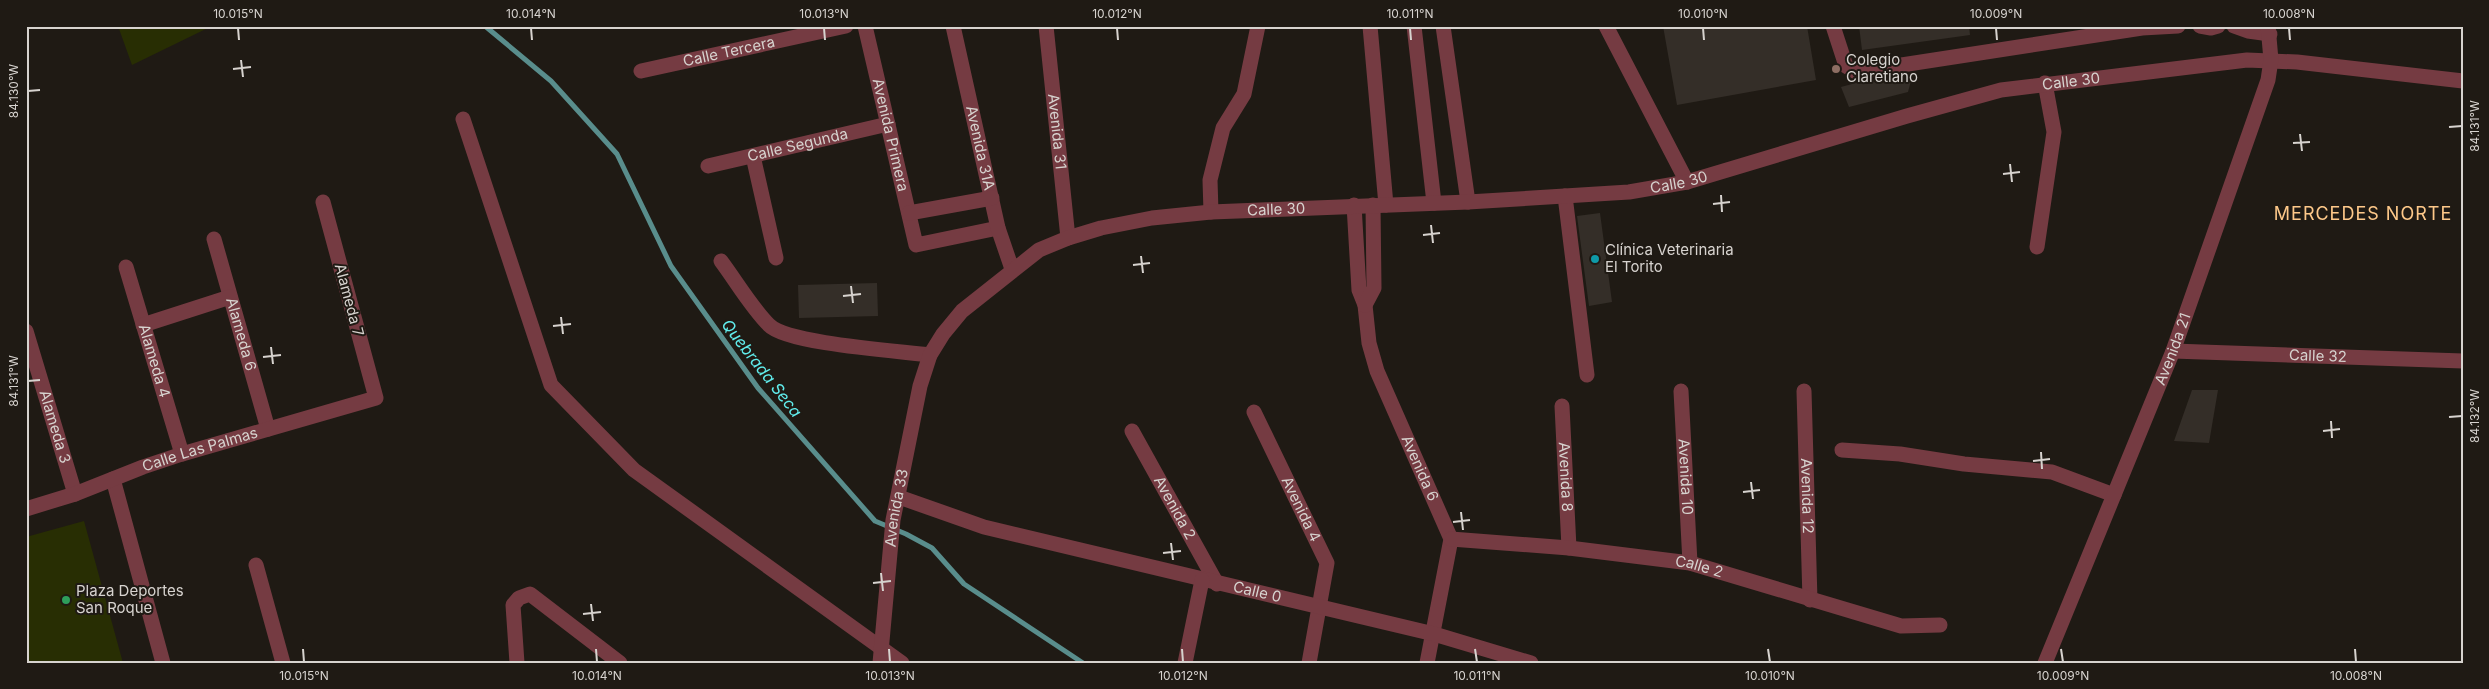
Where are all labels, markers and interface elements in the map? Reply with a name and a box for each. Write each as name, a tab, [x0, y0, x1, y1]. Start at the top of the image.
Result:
text: 10.015°N	[213, 6, 263, 21]
text: 10.014°N	[506, 6, 556, 21]
text: 10.013°N	[799, 6, 849, 21]
text: 10.012°N	[1092, 6, 1142, 21]
text: 10.011°N	[1386, 6, 1434, 21]
text: 10.010°N	[1678, 6, 1728, 21]
text: 10.009°N	[1970, 6, 2022, 21]
text: 10.008°N	[2263, 6, 2315, 21]
street label: Calle Tercera	[681, 32, 777, 71]
place label: Colegio Claretiano	[1846, 50, 1918, 86]
marker: Colegio Claretiano	[1830, 63, 1842, 75]
text: 84.130°W	[6, 64, 21, 118]
street label: Calle 30	[2041, 68, 2101, 94]
street label: Avenida Primera	[869, 76, 913, 193]
street label: Avenida 31	[1044, 93, 1071, 170]
text: 84.131°W	[2467, 100, 2482, 152]
street label: Avenida 31A	[962, 104, 999, 192]
street label: Calle Segunda	[745, 124, 850, 166]
street label: Calle 30	[1649, 166, 1710, 197]
street label: Calle 30	[1247, 198, 1306, 220]
district label: MERCEDES NORTE	[2274, 203, 2452, 224]
place label: Clínica Veterinaria El Torito	[1605, 240, 1734, 276]
marker: Clínica Veterinaria El Torito	[1589, 253, 1601, 265]
street label: Alameda 7	[331, 261, 368, 338]
street label: Alameda 6	[222, 295, 261, 373]
street label: Avenida 21	[2150, 310, 2195, 388]
water label: Quebrada Seca	[718, 315, 807, 421]
street label: Alameda 4	[135, 322, 175, 400]
street label: Calle 32	[2289, 345, 2347, 366]
text: 84.131°W	[6, 355, 21, 407]
street label: Alameda 3	[35, 388, 75, 465]
text: 84.132°W	[2467, 389, 2482, 443]
street label: Calle Las Palmas	[140, 423, 260, 476]
street label: Avenida 6	[1398, 432, 1443, 504]
street label: Avenida 10	[1675, 438, 1697, 515]
street label: Avenida 8	[1555, 442, 1577, 512]
street label: Avenida 12	[1797, 458, 1818, 534]
street label: Avenida 33	[881, 467, 912, 548]
street label: Avenida 2	[1150, 473, 1200, 543]
street label: Avenida 4	[1278, 473, 1325, 545]
street label: Calle 2	[1674, 551, 1726, 581]
street label: Calle 0	[1231, 577, 1283, 606]
place label: Plaza Deportes San Roque	[76, 581, 184, 617]
marker: Plaza Deportes San Roque	[60, 594, 72, 606]
text: 10.015°N	[279, 668, 329, 683]
text: 10.014°N	[572, 668, 622, 683]
text: 10.013°N	[865, 668, 915, 683]
text: 10.012°N	[1158, 668, 1208, 683]
text: 10.011°N	[1453, 668, 1501, 683]
text: 10.010°N	[1745, 668, 1795, 683]
text: 10.009°N	[2037, 668, 2089, 683]
text: 10.008°N	[2330, 668, 2382, 683]

